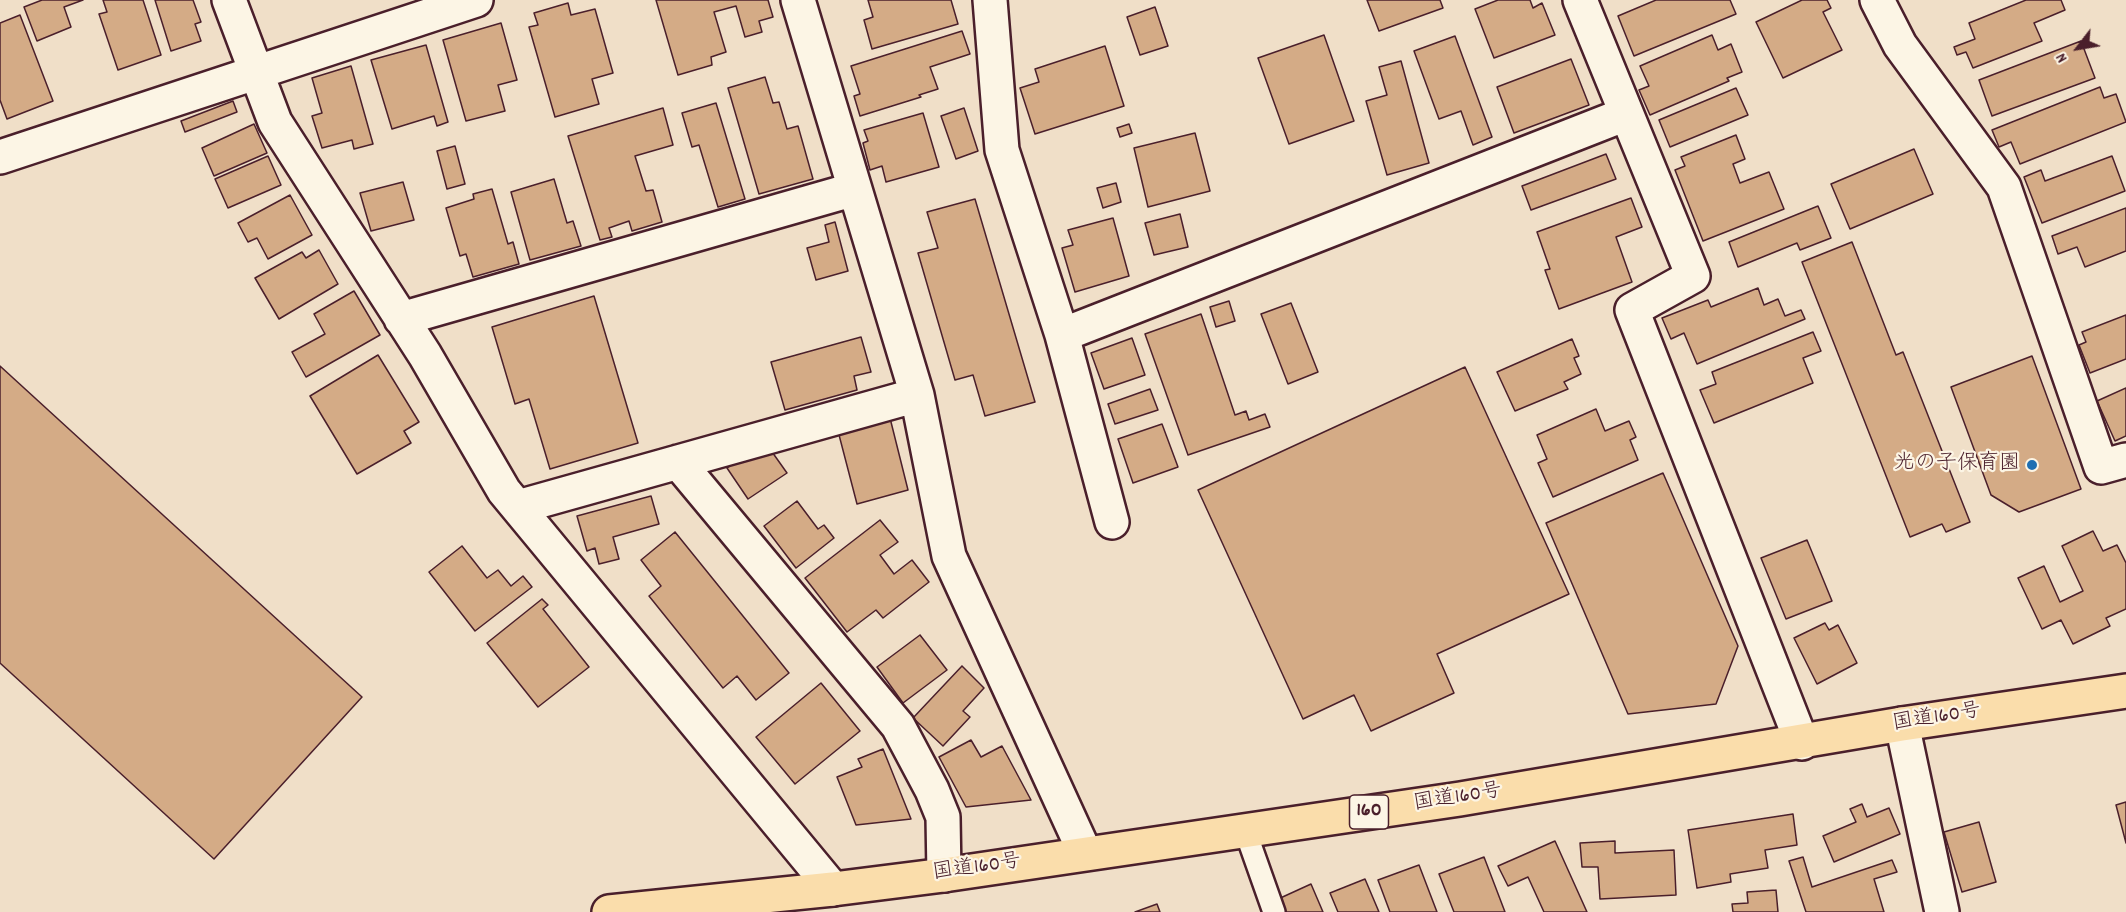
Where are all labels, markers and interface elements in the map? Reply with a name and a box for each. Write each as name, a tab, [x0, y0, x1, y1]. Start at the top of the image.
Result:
north arrow	[2048, 18, 2108, 78]
text: N	[2050, 48, 2074, 67]
place label: 光の子保育園	[1894, 452, 2020, 478]
marker: 光の子保育園	[2025, 458, 2039, 472]
street label: 国道160号	[1891, 700, 1983, 738]
street label: 国道160号	[1412, 780, 1504, 818]
road number: 160	[1350, 795, 1388, 829]
street label: 国道160号	[931, 850, 1023, 888]

